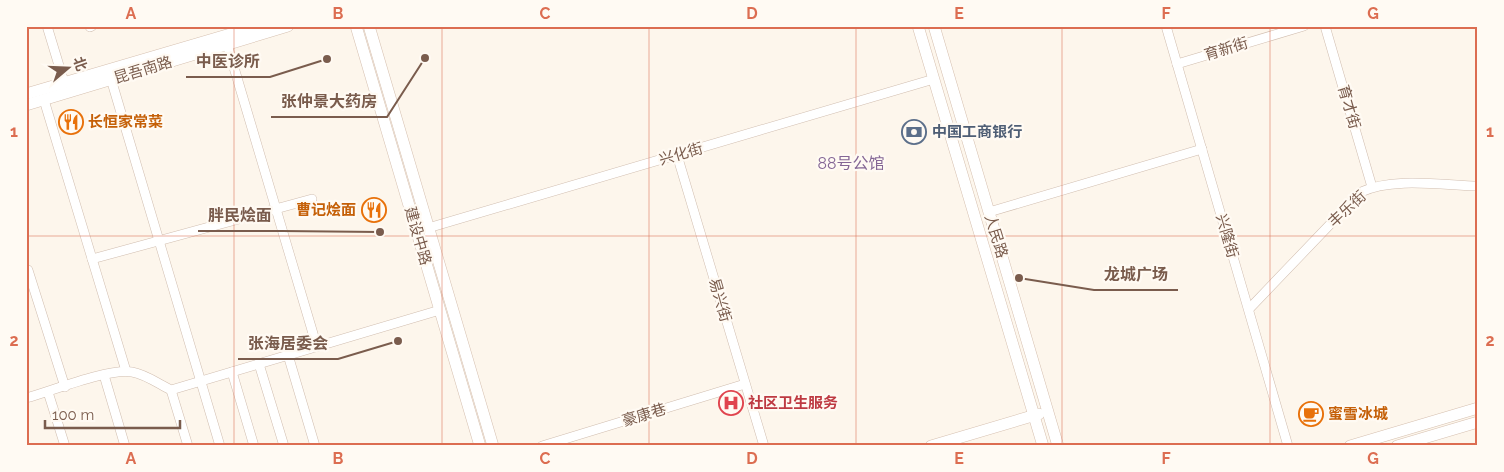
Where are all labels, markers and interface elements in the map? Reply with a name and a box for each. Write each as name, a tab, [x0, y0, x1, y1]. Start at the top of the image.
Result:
text: A	[126, 4, 137, 23]
text: B	[333, 4, 344, 23]
text: C	[540, 4, 551, 23]
text: D	[746, 4, 758, 23]
text: E	[954, 4, 964, 23]
text: F	[1161, 4, 1171, 23]
text: G	[1367, 4, 1379, 23]
street label: 育新街	[1202, 34, 1250, 64]
north arrow	[42, 42, 92, 92]
callout: 中医诊所	[186, 46, 270, 77]
text: 中医诊所	[196, 52, 260, 71]
street label: 昆吾南路	[112, 53, 174, 87]
text: 北	[70, 55, 90, 73]
street label: 育才街	[1334, 83, 1364, 131]
callout: 张仲景大药房	[271, 86, 387, 117]
text: 张仲景大药房	[281, 92, 377, 111]
restaurant icon: 长恒家常菜	[58, 109, 84, 135]
place label: 长恒家常菜	[88, 113, 163, 131]
bank icon: 中国工商银行	[901, 119, 927, 145]
text: 1	[10, 122, 18, 141]
text: 1	[1486, 122, 1494, 141]
place label: 中国工商银行	[932, 123, 1022, 141]
street label: 兴化街	[657, 139, 705, 169]
district label: 88号公馆	[818, 154, 884, 173]
street label: 丰乐街	[1324, 187, 1370, 231]
restaurant icon: 曹记烩面	[361, 197, 387, 223]
callout: 胖民烩面	[198, 200, 282, 231]
place label: 曹记烩面	[296, 201, 356, 219]
street label: 建设中路	[401, 205, 435, 267]
text: 胖民烩面	[208, 206, 272, 225]
street label: 人民路	[981, 212, 1011, 260]
street label: 兴隆街	[1212, 212, 1242, 260]
callout: 龙城广场	[1094, 259, 1178, 290]
text: 龙城广场	[1104, 265, 1168, 284]
street label: 易兴街	[705, 276, 735, 324]
callout: 张海居委会	[238, 328, 338, 359]
text: 2	[9, 331, 19, 350]
text: 2	[1485, 331, 1495, 350]
text: 张海居委会	[248, 334, 328, 353]
hospital icon: 社区卫生服务	[718, 390, 744, 416]
place label: 社区卫生服务	[748, 394, 838, 412]
scale bar	[45, 397, 180, 429]
street label: 豪康巷	[620, 400, 668, 430]
cafe icon: 蜜雪冰城	[1298, 401, 1324, 427]
place label: 蜜雪冰城	[1328, 405, 1388, 423]
text: 100 m	[52, 406, 94, 424]
text: A	[126, 449, 137, 468]
text: B	[333, 449, 344, 468]
text: C	[540, 449, 551, 468]
text: D	[746, 449, 758, 468]
text: E	[954, 449, 964, 468]
text: F	[1161, 449, 1171, 468]
text: G	[1367, 449, 1379, 468]

